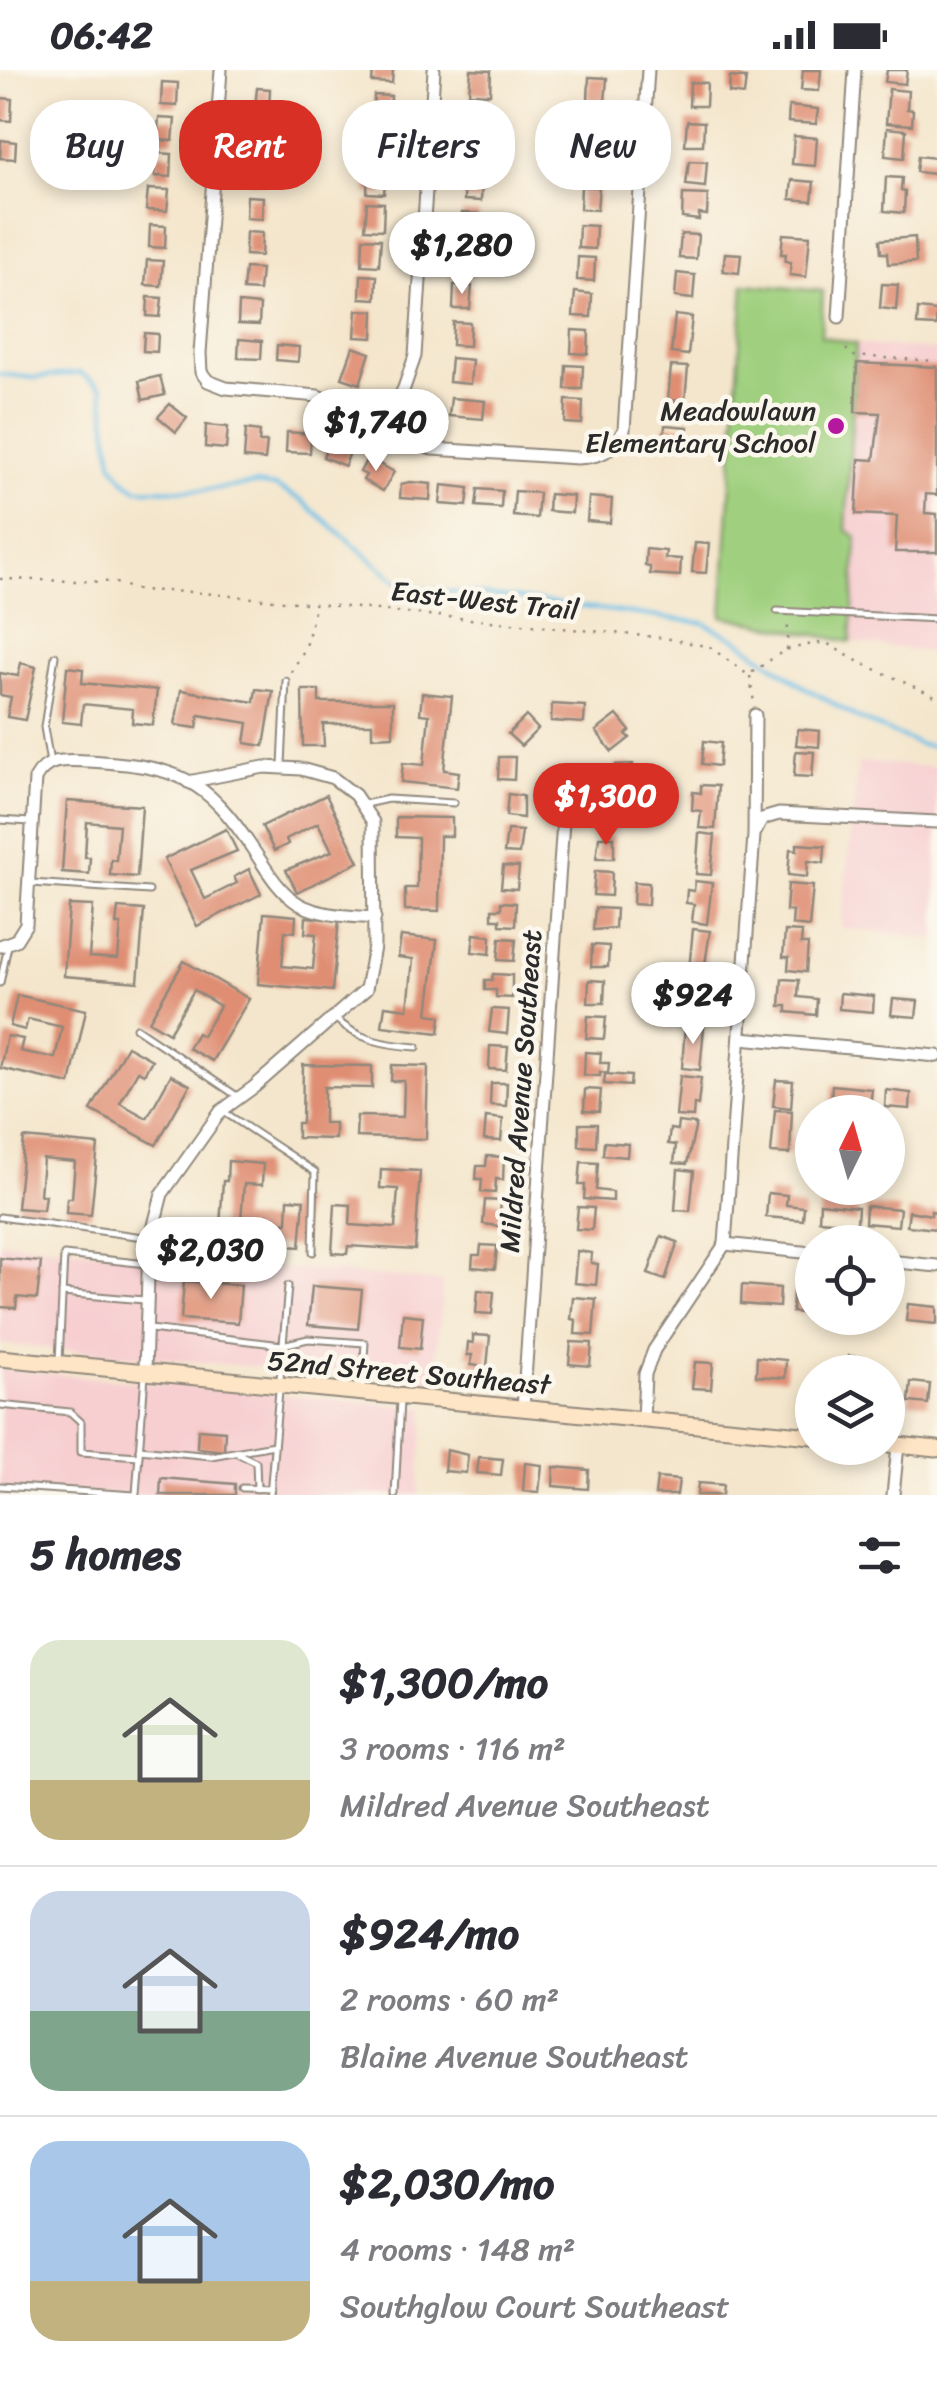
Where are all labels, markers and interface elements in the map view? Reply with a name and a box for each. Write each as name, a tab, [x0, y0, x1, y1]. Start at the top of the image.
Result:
text: 06:42	[50, 2, 153, 69]
chip: Buy	[30, 100, 159, 190]
chip: Rent	[179, 100, 322, 190]
chip: Filters	[342, 100, 515, 190]
chip: New	[535, 100, 671, 190]
pin: $1,280	[381, 212, 543, 297]
text: $1,280	[411, 216, 513, 273]
place label: Meadowlawn Elementary School	[585, 386, 817, 467]
pin: $1,740	[295, 389, 457, 474]
text: $1,740	[325, 393, 427, 450]
marker: Meadowlawn Elementary School	[825, 415, 847, 437]
street label: East-West Trail	[389, 566, 582, 635]
pin: $1,300	[525, 763, 687, 848]
text: $1,300	[555, 767, 657, 824]
street label: Mildred Avenue Southeast	[485, 928, 556, 1254]
pin: $924	[634, 962, 752, 1047]
text: $924	[653, 966, 733, 1023]
north arrow	[795, 1095, 905, 1205]
map controls	[795, 1095, 905, 1465]
pin: $2,030	[130, 1217, 292, 1302]
text: $2,030	[158, 1221, 264, 1278]
button: locate	[795, 1225, 905, 1335]
street label: 52nd Street Southeast	[265, 1336, 554, 1409]
button: layers	[795, 1355, 905, 1465]
text: 5 homes	[30, 1518, 181, 1592]
icon: filters	[852, 1528, 907, 1583]
text: $1,300/mo	[340, 1646, 548, 1720]
icon: home	[110, 1680, 230, 1800]
text: 3 rooms · 116 m²	[340, 1720, 566, 1777]
text: Mildred Avenue Southeast	[340, 1777, 710, 1834]
text: $924/mo	[340, 1897, 519, 1971]
icon: home	[110, 1931, 230, 2051]
text: 2 rooms · 60 m²	[340, 1971, 559, 2028]
text: Blaine Avenue Southeast	[340, 2028, 689, 2085]
text: $2,030/mo	[340, 2147, 554, 2221]
icon: home	[110, 2181, 230, 2301]
text: 4 rooms · 148 m²	[340, 2221, 575, 2278]
text: Southglow Court Southeast	[340, 2278, 730, 2335]

